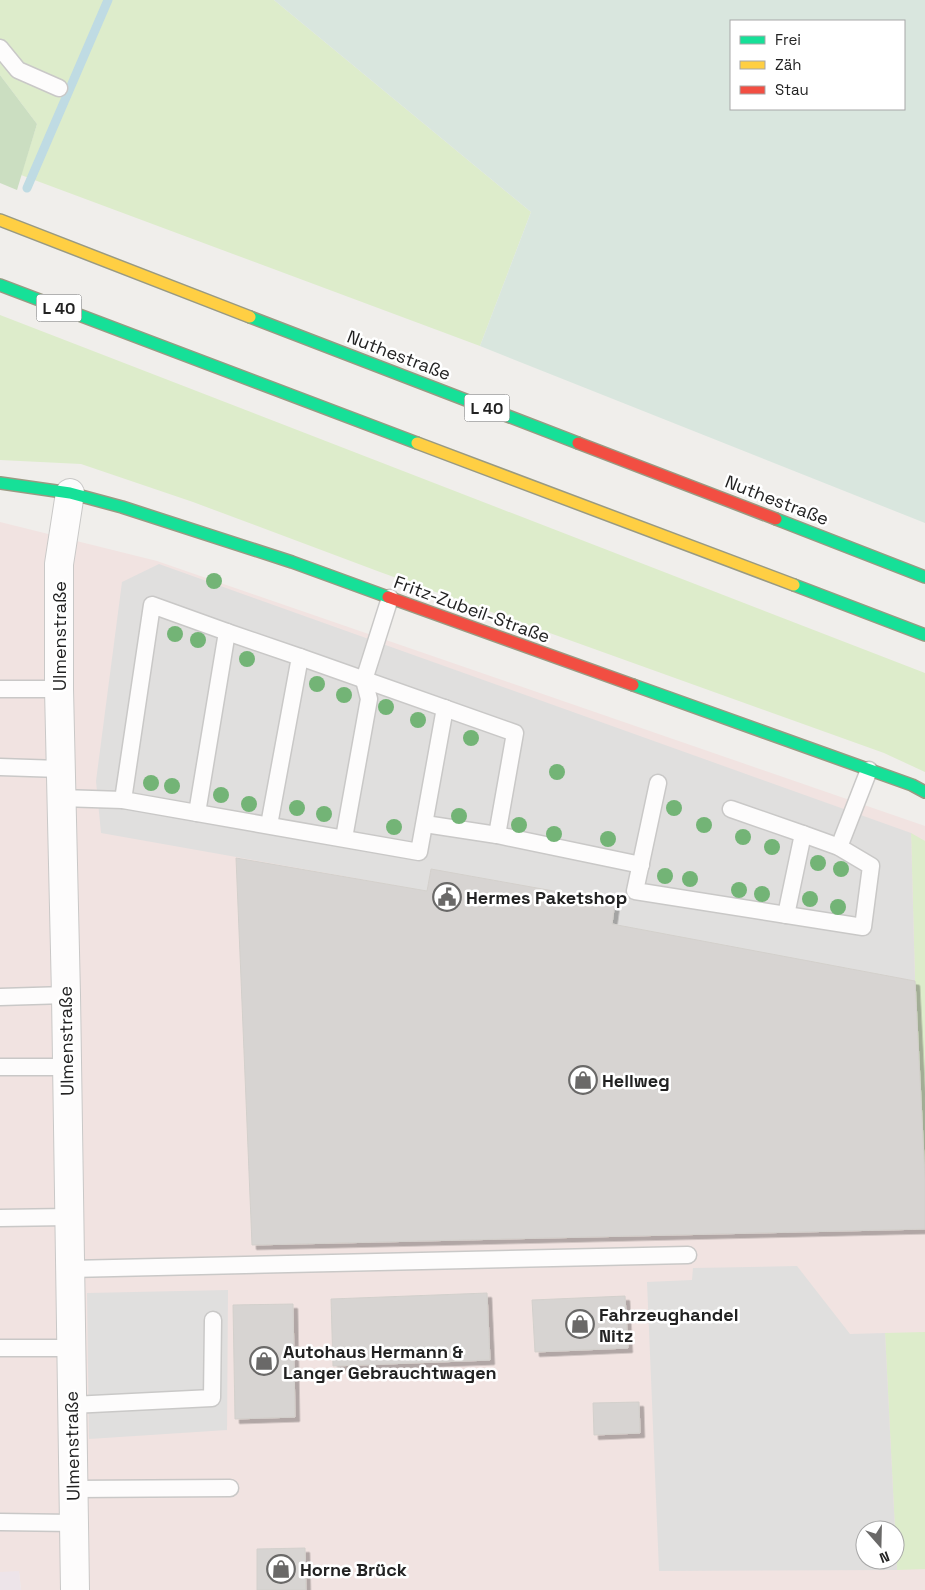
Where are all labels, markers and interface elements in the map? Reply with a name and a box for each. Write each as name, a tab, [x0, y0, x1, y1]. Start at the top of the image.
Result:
legend	[730, 20, 905, 110]
text: Frei	[775, 30, 801, 49]
text: Zäh	[775, 55, 801, 74]
text: Stau	[775, 80, 809, 99]
road number: L 40	[36, 294, 82, 322]
street label: Nuthestraße	[344, 325, 454, 385]
road number: L 40	[464, 394, 510, 422]
street label: Nuthestraße	[722, 470, 832, 530]
street label: Fritz-Zubeil-Straße	[391, 570, 553, 648]
street label: Ulmenstraße	[48, 581, 71, 691]
public building icon: Hermes Paketshop	[432, 882, 462, 912]
place label: Hermes Paketshop	[466, 886, 627, 909]
street label: Ulmenstraße	[54, 986, 78, 1096]
shop icon: Hellweg	[568, 1065, 598, 1095]
place label: Hellweg	[602, 1069, 670, 1092]
place label: Fahrzeughandel Nitz	[599, 1303, 738, 1347]
shop icon: Fahrzeughandel Nitz	[565, 1309, 595, 1339]
place label: Autohaus Hermann & Langer Gebrauchtwagen	[283, 1340, 497, 1384]
shop icon: Autohaus Hermann & Langer Gebrauchtwagen	[249, 1346, 279, 1376]
street label: Ulmenstraße	[60, 1391, 84, 1501]
north arrow	[855, 1520, 905, 1570]
text: N	[877, 1547, 892, 1567]
shop icon: Horne Brück	[266, 1554, 296, 1584]
place label: Horne Brück	[300, 1558, 407, 1581]

